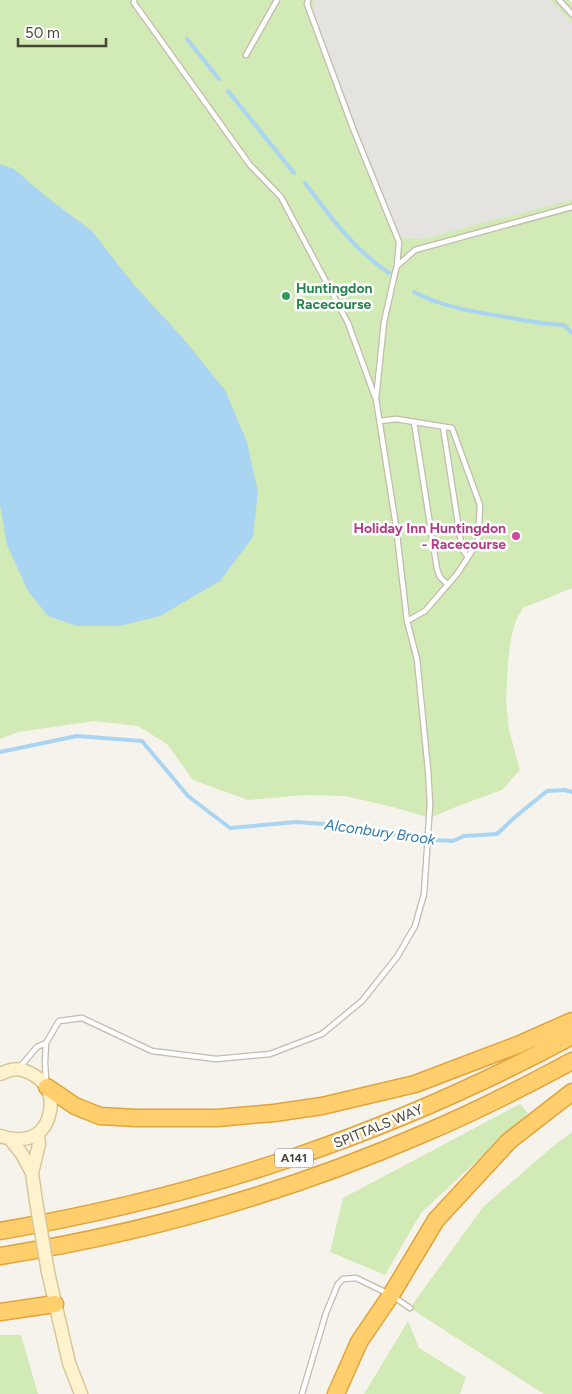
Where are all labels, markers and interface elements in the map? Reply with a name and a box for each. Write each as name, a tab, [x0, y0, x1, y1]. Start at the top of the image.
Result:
scale bar	[18, 15, 105, 47]
text: 50 m	[25, 24, 60, 42]
place label: Huntingdon Racecourse	[296, 280, 373, 313]
marker: Huntingdon Racecourse	[280, 290, 292, 302]
place label: Holiday Inn Huntingdon - Racecourse	[353, 520, 506, 553]
marker: Holiday Inn Huntingdon - Racecourse	[510, 530, 522, 542]
water label: Alconbury Brook	[322, 815, 437, 849]
street label: SPITTALS WAY	[331, 1101, 426, 1152]
road number: A141	[275, 1148, 313, 1168]

